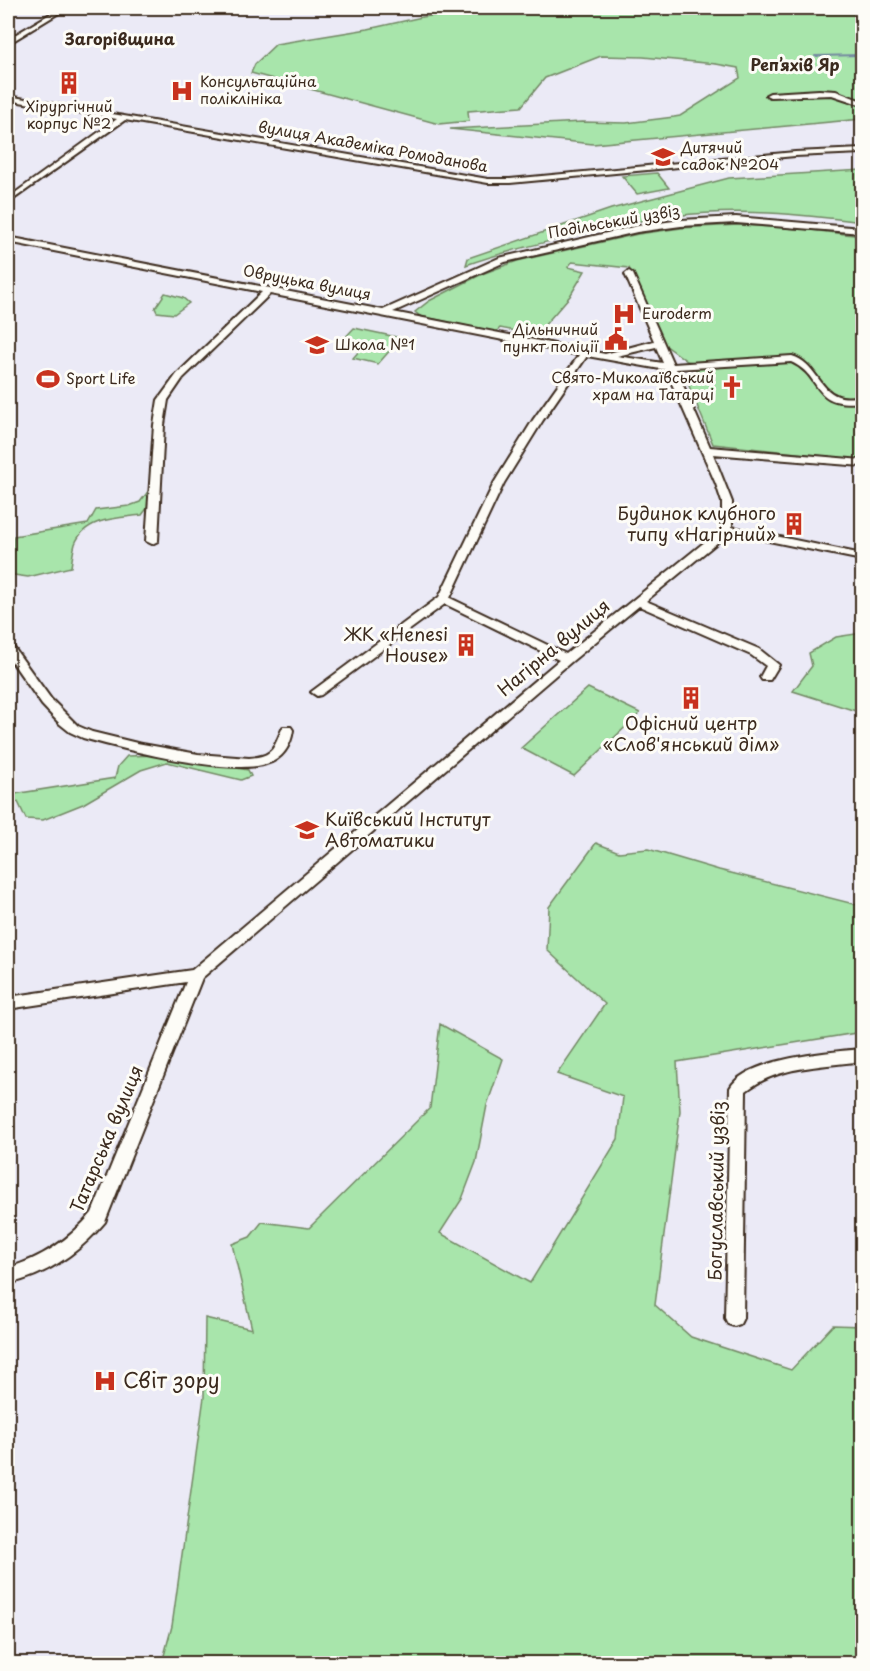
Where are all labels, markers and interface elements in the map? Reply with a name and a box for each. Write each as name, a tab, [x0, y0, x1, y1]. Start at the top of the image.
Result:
district label: Загорівщина	[64, 26, 175, 50]
district label: Репʼяхів Яр	[750, 52, 840, 76]
place label: Консультаційна поліклініка	[200, 69, 317, 109]
building icon: Хірургічний корпус №2	[56, 70, 82, 96]
hospital icon: Консультаційна поліклініка	[169, 78, 195, 104]
place label: Хірургічний корпус №2	[25, 94, 113, 134]
street label: вулиця Академіка Ромоданова	[257, 114, 491, 177]
place label: Дитячий садок №204	[680, 135, 779, 175]
school or university icon: Дитячий садок №204	[650, 144, 676, 170]
street label: Подільський узвіз	[546, 198, 681, 243]
street label: Овруцька вулиця	[241, 258, 373, 305]
hospital icon: Euroderm	[611, 301, 637, 327]
place label: Euroderm	[642, 301, 712, 324]
place label: Дільничний пункт поліції	[503, 317, 599, 357]
public building icon: Дільничний пункт поліції	[603, 326, 629, 352]
school or university icon: Школа №1	[304, 332, 330, 358]
place label: Школа №1	[335, 332, 415, 355]
place label: Свято-Миколаївський храм на Татарці	[551, 365, 714, 405]
sports icon: Sport Life	[35, 366, 61, 392]
place label: Sport Life	[66, 366, 135, 389]
church icon: Свято-Миколаївський храм на Татарці	[719, 374, 745, 400]
place label: Будинок клубного типу «Нагірний»	[617, 499, 776, 547]
building icon: Будинок клубного типу «Нагірний»	[781, 511, 807, 537]
street label: Нагірна вулиця	[491, 592, 615, 702]
place label: ЖК «Henesi House»	[343, 620, 448, 668]
building icon: ЖК «Henesi House»	[453, 632, 479, 658]
building icon: Офісний центр «Слов'янський дім»	[678, 685, 704, 711]
place label: Офісний центр «Слов'янський дім»	[603, 709, 779, 757]
place label: Київський Інститут Автоматики	[325, 805, 491, 853]
school or university icon: Київський Інститут Автоматики	[294, 817, 320, 843]
street label: Татарська вулиця	[62, 1061, 149, 1216]
street label: Богуславський узвіз	[700, 1101, 731, 1281]
place label: Світ зору	[123, 1363, 220, 1395]
hospital icon: Світ зору	[92, 1368, 118, 1394]

